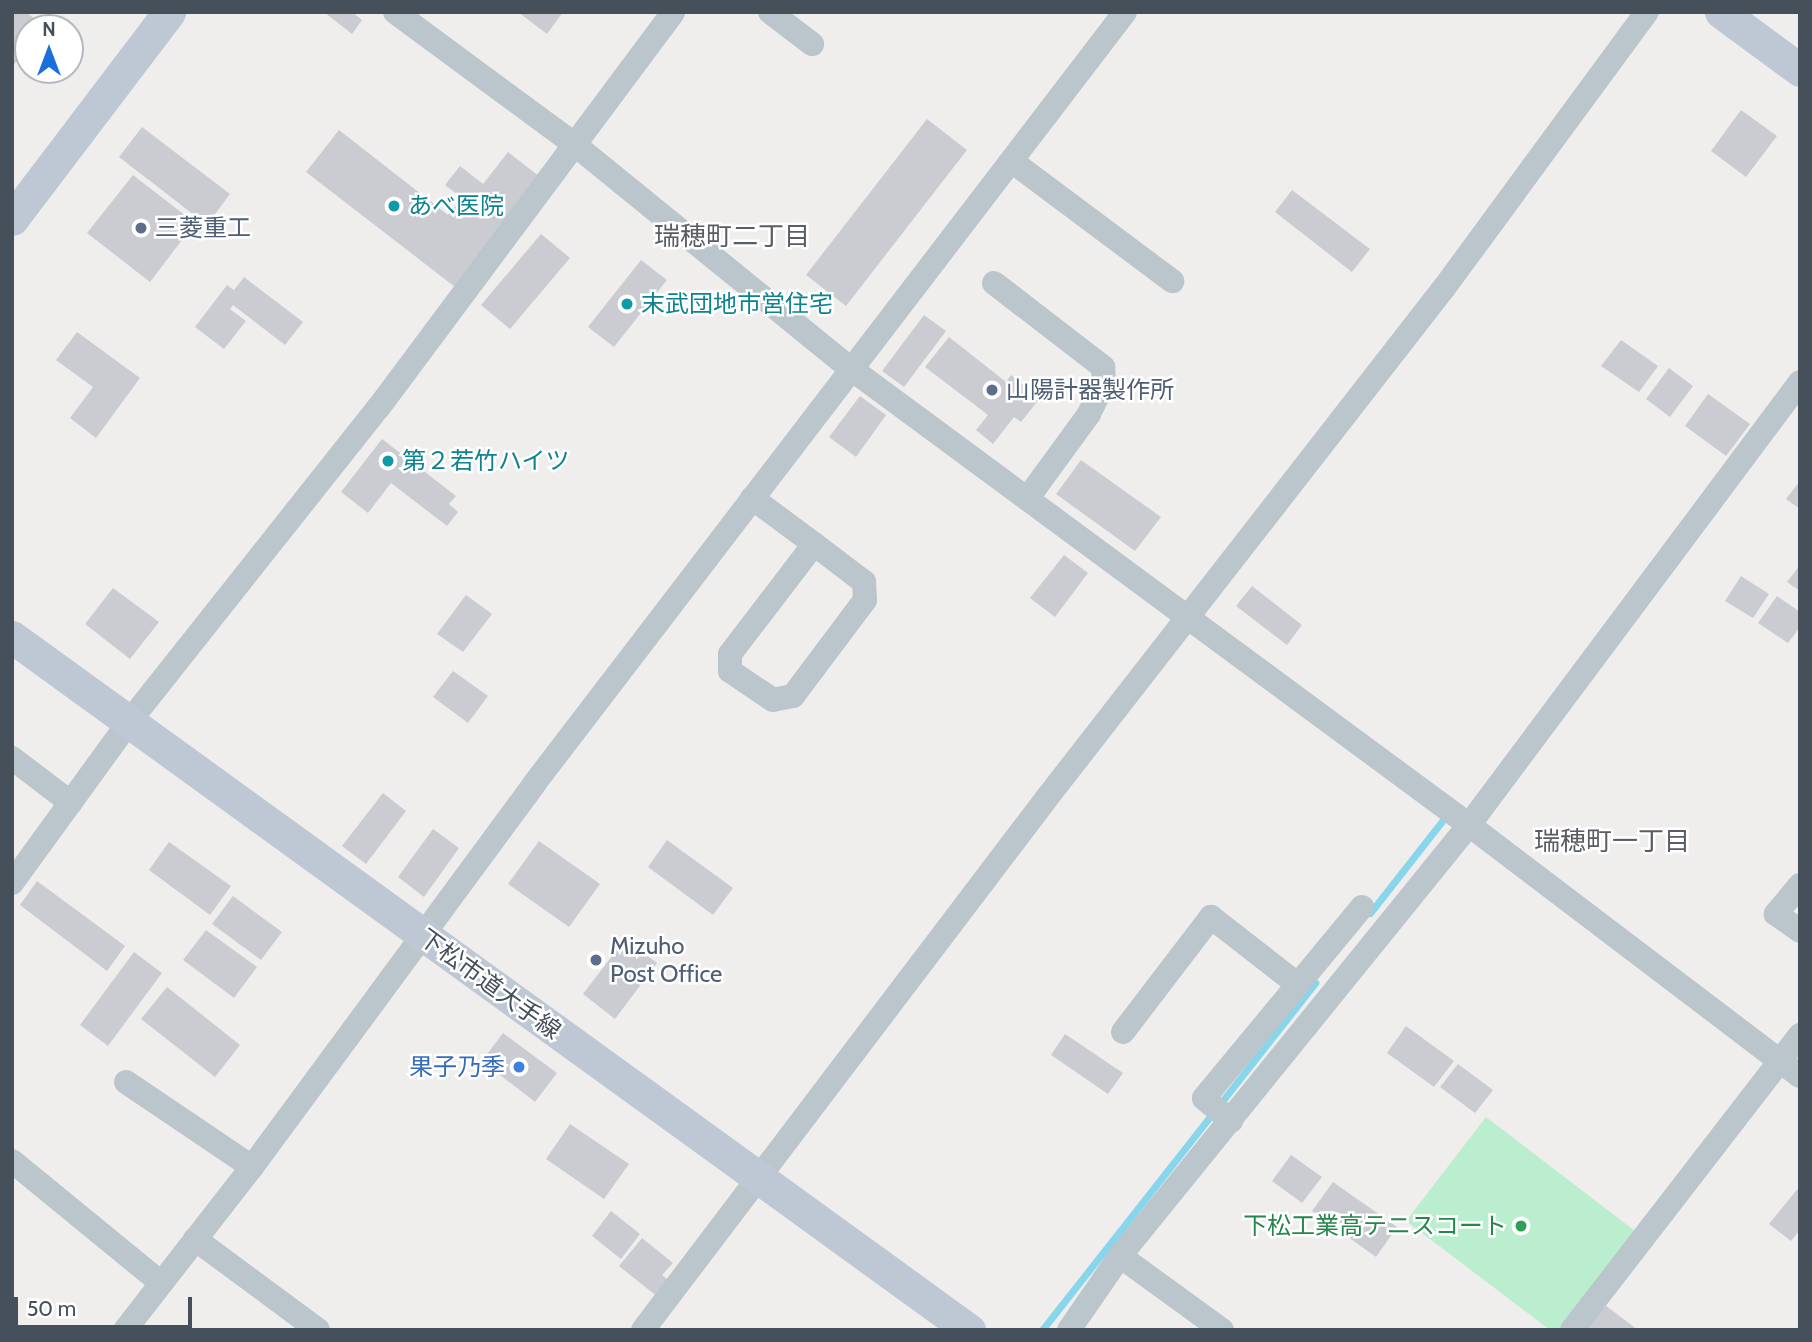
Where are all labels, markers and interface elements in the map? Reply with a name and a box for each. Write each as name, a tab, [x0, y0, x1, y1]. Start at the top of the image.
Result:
north arrow	[14, 14, 84, 84]
text: N	[42, 18, 56, 41]
place label: あべ医院	[408, 192, 504, 220]
marker: あべ医院	[386, 198, 402, 214]
place label: 三菱重工	[155, 214, 251, 242]
marker: 三菱重工	[133, 220, 149, 236]
district label: 瑞穂町二丁目	[654, 221, 810, 253]
place label: 末武団地市営住宅	[641, 290, 833, 318]
marker: 末武団地市営住宅	[619, 296, 635, 312]
place label: 山陽計器製作所	[1006, 376, 1174, 404]
marker: 山陽計器製作所	[984, 382, 1000, 398]
place label: 第２若竹ハイツ	[402, 447, 570, 475]
marker: 第２若竹ハイツ	[380, 453, 396, 469]
district label: 瑞穂町一丁目	[1534, 826, 1690, 858]
street label: 下松市道大手線	[414, 923, 566, 1045]
place label: Mizuho Post Office	[610, 932, 722, 988]
marker: Mizuho Post Office	[588, 952, 604, 968]
place label: 果子乃季	[409, 1053, 505, 1081]
marker: 果子乃季	[511, 1059, 527, 1075]
place label: 下松工業高テニスコート	[1243, 1212, 1507, 1240]
marker: 下松工業高テニスコート	[1513, 1218, 1529, 1234]
scale bar	[18, 1282, 196, 1326]
text: 50 m	[27, 1296, 76, 1321]

